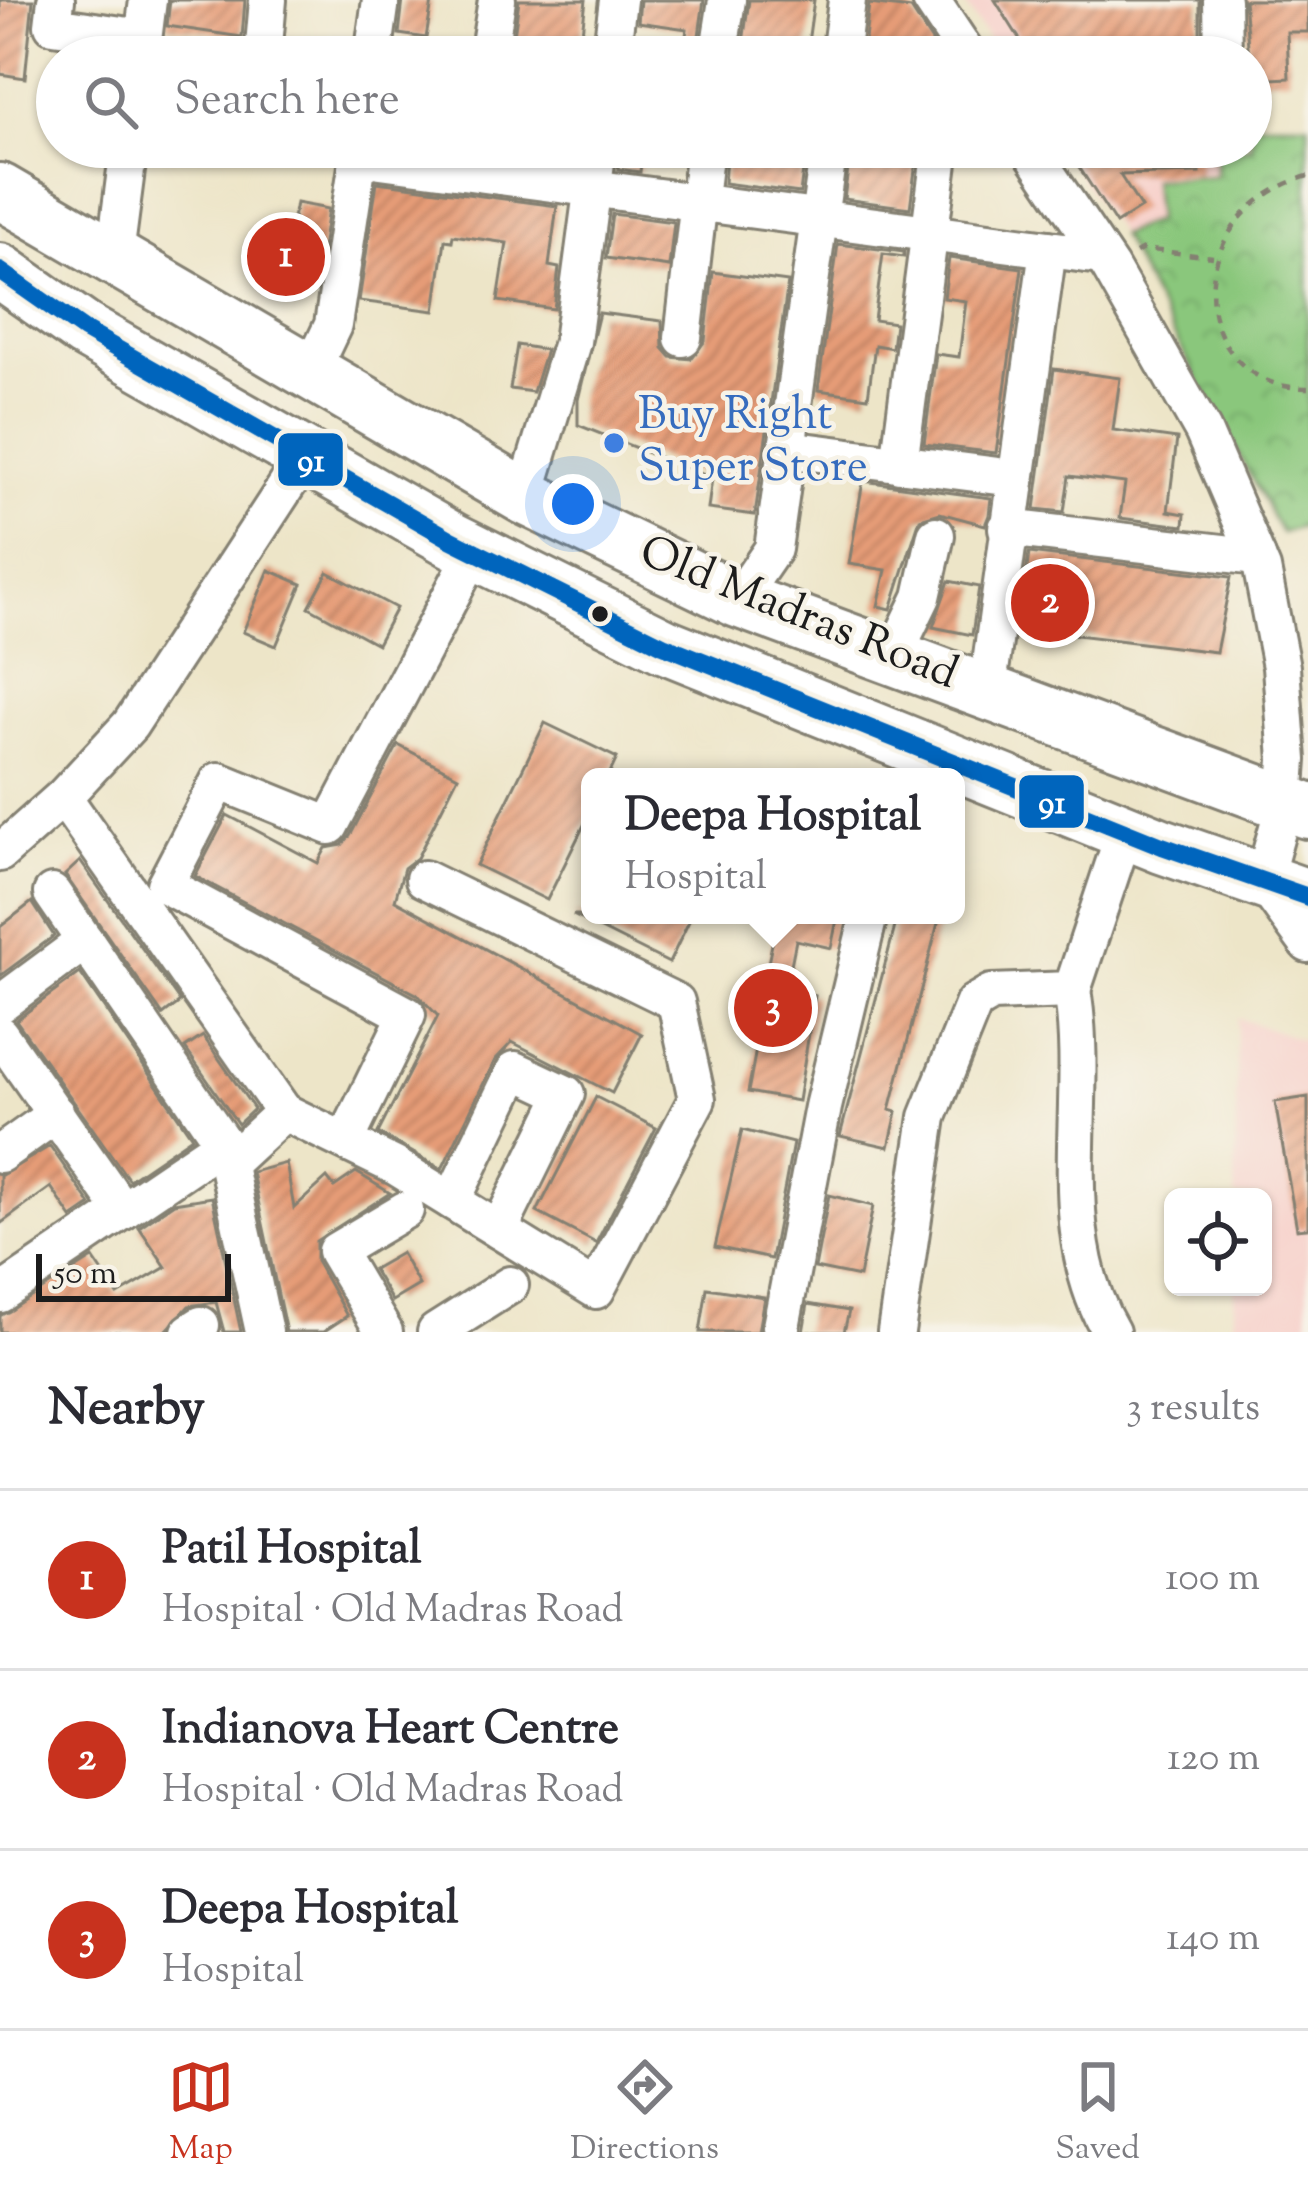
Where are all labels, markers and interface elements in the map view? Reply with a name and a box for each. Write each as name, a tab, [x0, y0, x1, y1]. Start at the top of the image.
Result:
search box	[36, 36, 1272, 168]
icon: search	[78, 69, 144, 135]
text: Search here	[174, 70, 400, 135]
pin: 1	[247, 212, 325, 302]
place label: Buy Right Super Store	[638, 385, 868, 502]
marker: Buy Right Super Store	[601, 430, 627, 456]
line badge: 91	[276, 431, 345, 488]
text: 91	[297, 439, 325, 487]
your location	[543, 474, 603, 534]
street label: Old Madras Road	[629, 522, 967, 708]
pin: 2	[1011, 558, 1089, 648]
unlabelled marker	[589, 603, 611, 625]
popup	[581, 768, 965, 924]
line badge: 91	[1017, 773, 1086, 830]
text: 91	[1038, 781, 1066, 829]
text: Deepa Hospital	[625, 786, 921, 851]
text: Hospital	[625, 851, 767, 907]
pin: 3	[734, 963, 812, 1053]
map controls	[1164, 1188, 1272, 1296]
button: locate	[1164, 1188, 1272, 1296]
scale bar	[36, 1248, 231, 1301]
text: 50 m	[54, 1251, 117, 1299]
text: Nearby	[48, 1374, 205, 1447]
text: 3 results	[1126, 1382, 1260, 1438]
text: Patil Hospital	[162, 1519, 421, 1584]
text: 1	[80, 1552, 94, 1608]
text: 100 m	[1165, 1552, 1260, 1608]
text: Hospital · Old Madras Road	[162, 1584, 624, 1640]
text: Indianova Heart Centre	[162, 1699, 619, 1764]
text: 2	[78, 1732, 96, 1788]
text: 120 m	[1167, 1732, 1260, 1788]
text: Hospital · Old Madras Road	[162, 1764, 624, 1820]
text: Deepa Hospital	[162, 1879, 459, 1944]
text: 3	[79, 1912, 95, 1968]
text: 140 m	[1166, 1912, 1260, 1968]
text: Hospital	[162, 1944, 304, 2000]
tab: Map	[168, 2054, 234, 2174]
tab: Directions	[570, 2054, 719, 2174]
tab: Saved	[1055, 2054, 1140, 2174]

